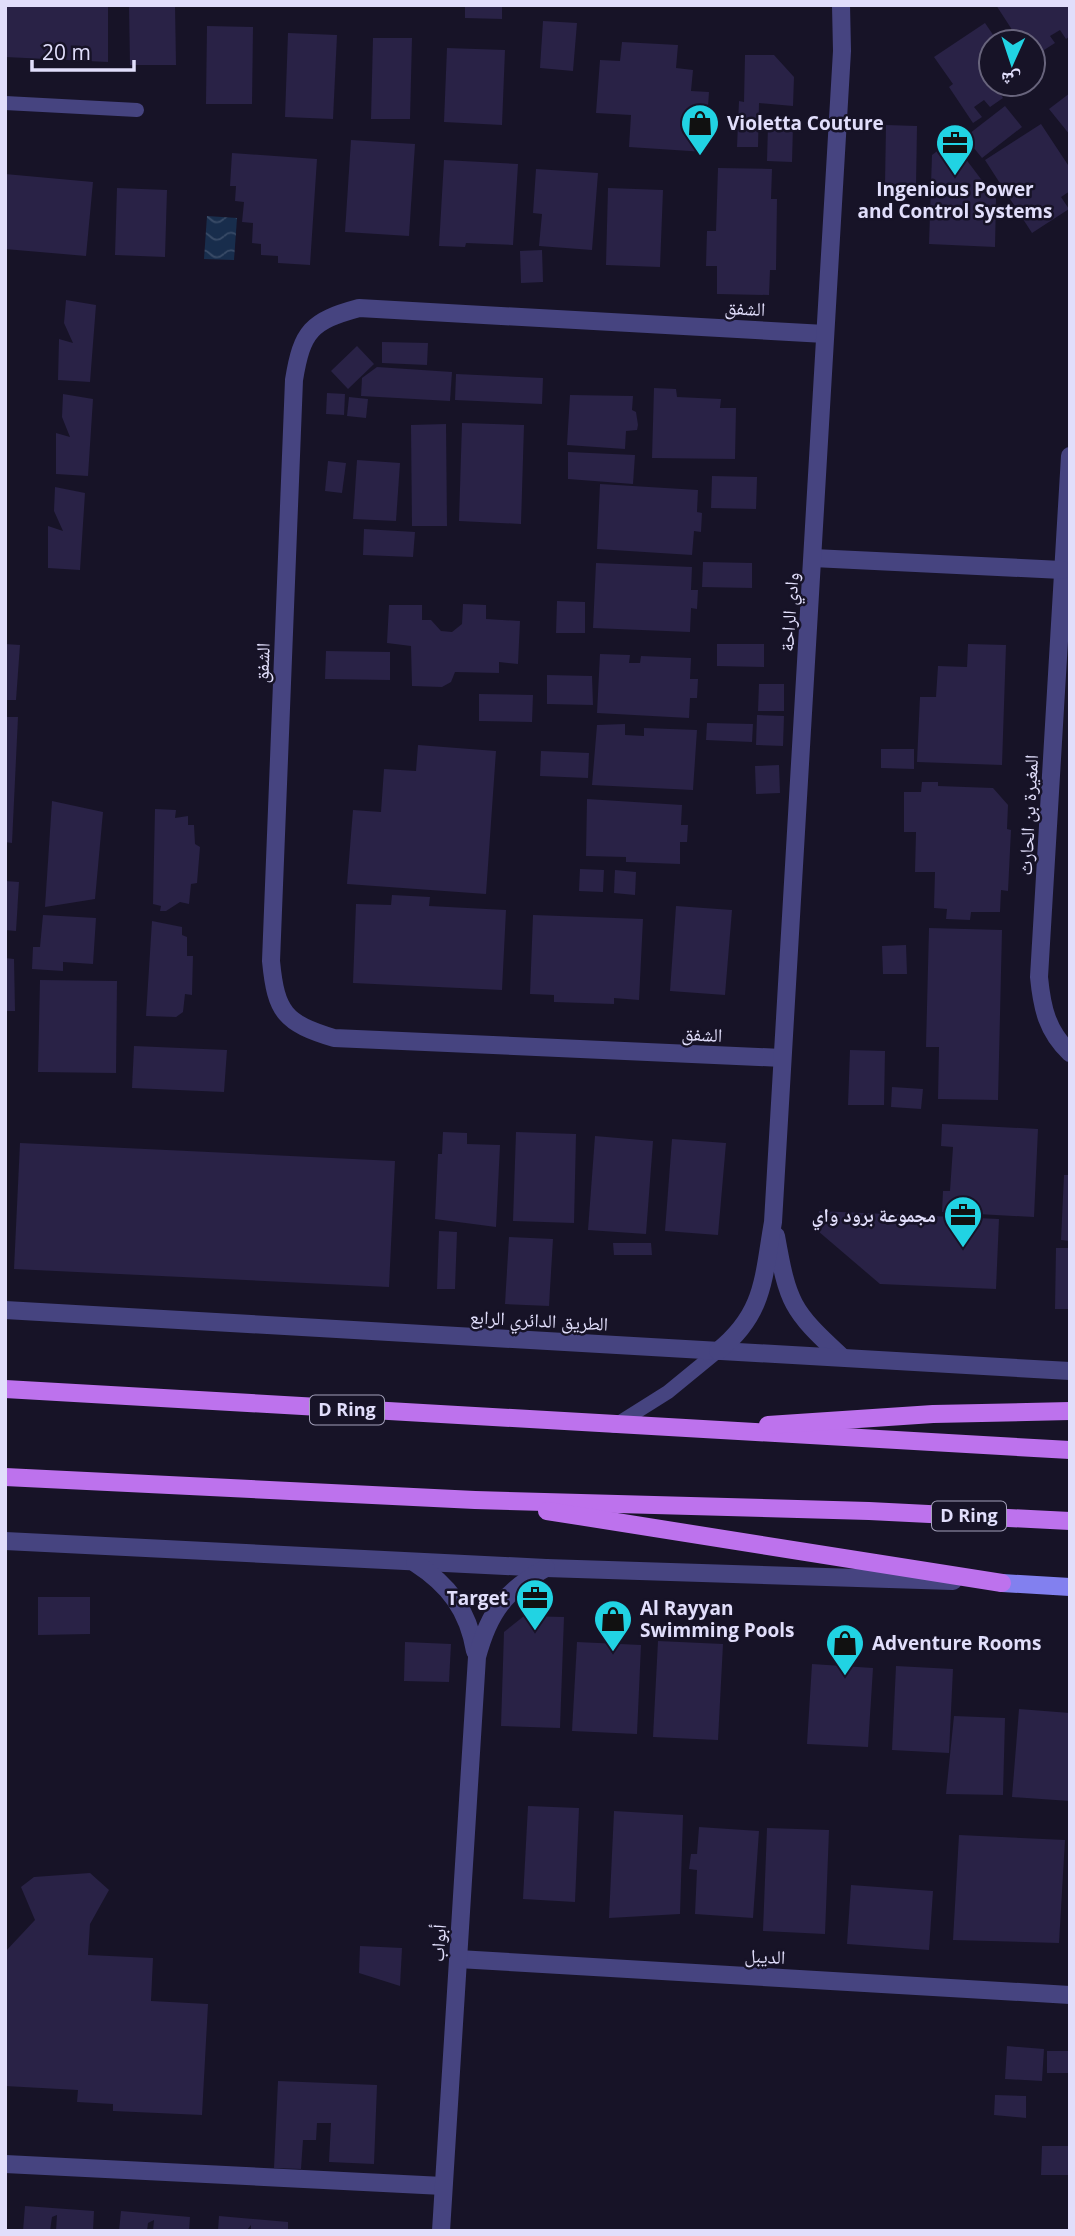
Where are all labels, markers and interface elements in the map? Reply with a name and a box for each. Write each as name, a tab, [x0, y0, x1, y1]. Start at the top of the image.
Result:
scale bar	[32, 28, 133, 72]
north arrow	[977, 28, 1047, 98]
text: 20 m	[42, 38, 91, 66]
text: ش	[1000, 66, 1022, 93]
shop icon: Violetta Couture	[679, 102, 721, 157]
place label: Violetta Couture	[727, 110, 884, 136]
office icon: Ingenious Power and Control Systems	[934, 122, 976, 177]
place label: Ingenious Power and Control Systems	[858, 176, 1052, 224]
street label: الشفق	[724, 294, 766, 322]
street label: وادي الراحة	[773, 571, 808, 653]
street label: الشفق	[248, 642, 276, 684]
street label: المغيرة بن الحارث	[1012, 754, 1044, 876]
street label: الشفق	[681, 1020, 723, 1048]
office icon: مجموعة برود واي	[942, 1194, 984, 1249]
place label: مجموعة برود واي	[812, 1202, 936, 1231]
street label: الطريق الدائري الرابع	[469, 1303, 609, 1339]
road number: D Ring	[310, 1395, 384, 1424]
road number: D Ring	[932, 1502, 1006, 1531]
office icon: Target	[514, 1577, 556, 1632]
place label: Target	[447, 1585, 508, 1611]
place label: Al Rayyan Swimming Pools	[640, 1595, 795, 1643]
shop icon: Al Rayyan Swimming Pools	[592, 1598, 634, 1653]
shop icon: Adventure Rooms	[824, 1622, 866, 1677]
place label: Adventure Rooms	[872, 1630, 1041, 1656]
street label: أبواب	[424, 1923, 452, 1963]
street label: الديبل	[744, 1942, 786, 1970]

